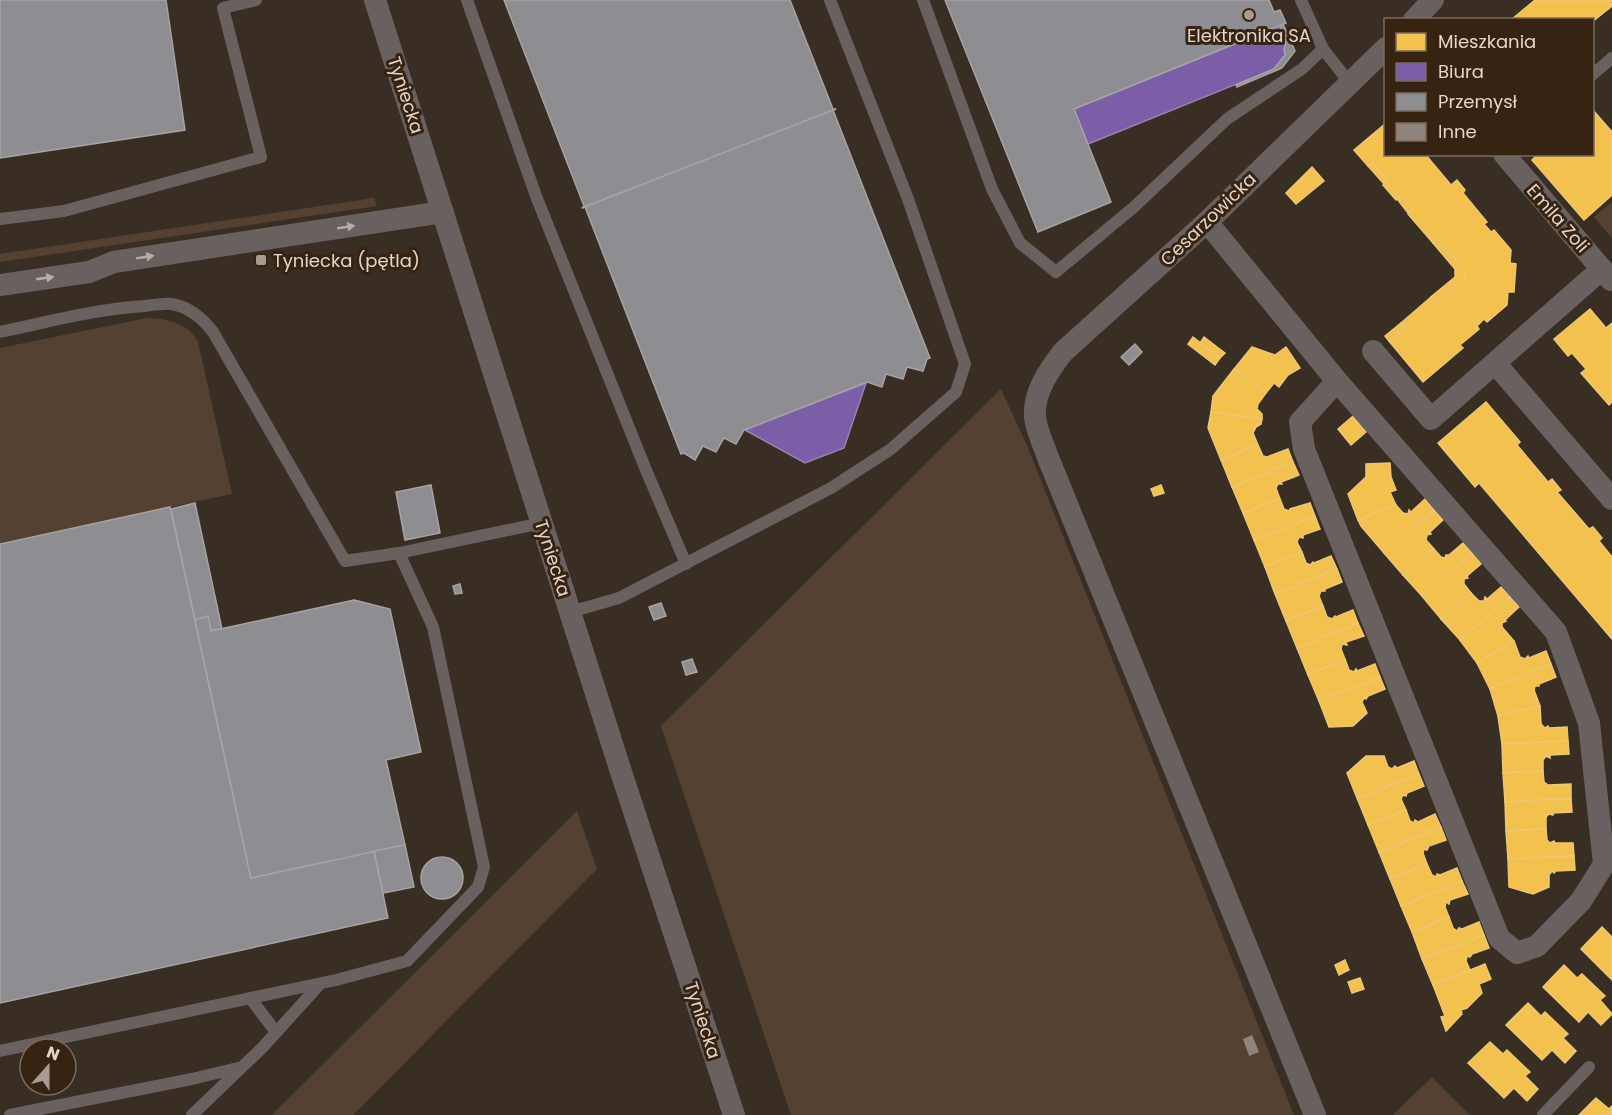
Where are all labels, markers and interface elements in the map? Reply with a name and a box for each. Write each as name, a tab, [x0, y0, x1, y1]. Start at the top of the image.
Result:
marker: Elektronika SA	[1242, 8, 1256, 22]
legend	[1384, 18, 1594, 156]
place label: Elektronika SA	[1187, 23, 1311, 48]
text: Mieszkania	[1438, 29, 1536, 54]
street label: Tyniecka	[382, 53, 430, 137]
text: Biura	[1438, 59, 1484, 84]
text: Przemysł	[1438, 89, 1518, 114]
text: Inne	[1438, 119, 1477, 144]
street label: Cesarzowicka	[1154, 167, 1262, 271]
street label: Emila Zoli	[1521, 178, 1595, 258]
one-way arrow	[336, 222, 355, 231]
place label: Tyniecka (pętla)	[273, 248, 420, 273]
one-way arrow	[136, 253, 155, 262]
marker: Tyniecka (pętla)	[254, 253, 268, 267]
one-way arrow	[35, 274, 54, 283]
street label: Tyniecka	[529, 516, 577, 600]
street label: Tyniecka	[679, 978, 727, 1062]
north arrow	[18, 1037, 78, 1097]
text: N	[43, 1041, 63, 1066]

